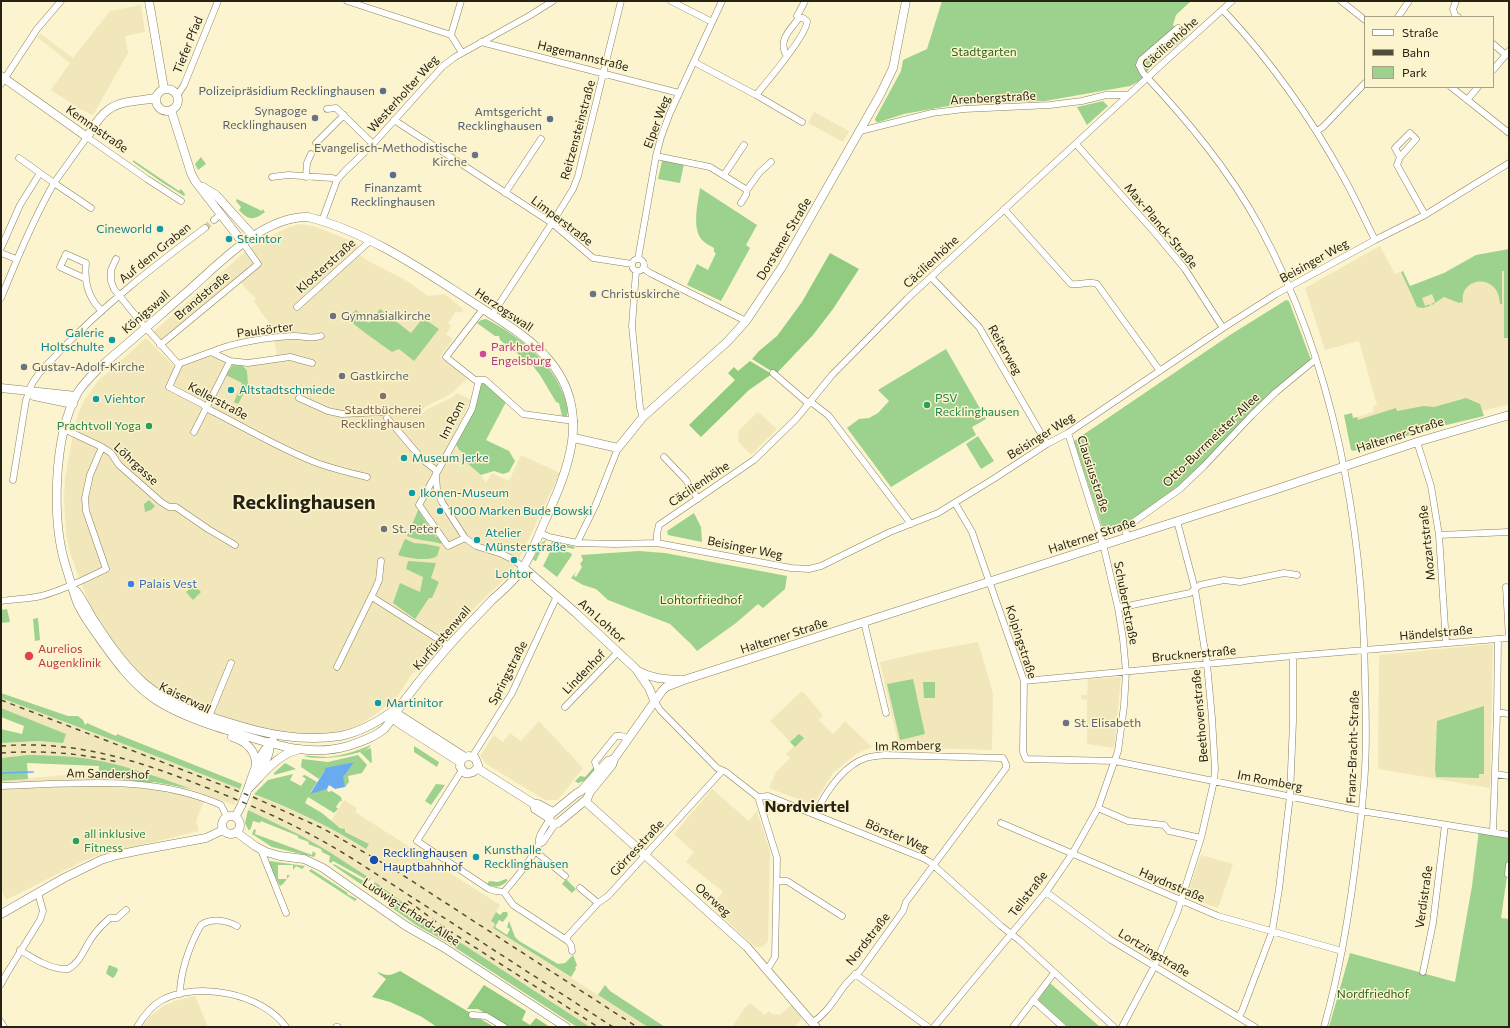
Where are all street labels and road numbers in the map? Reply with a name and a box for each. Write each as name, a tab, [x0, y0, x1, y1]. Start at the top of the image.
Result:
street label: Tiefer Pfad	[170, 14, 206, 76]
street label: Cäcilienhöhe	[1139, 14, 1201, 72]
street label: Hagemannstraße	[536, 38, 630, 74]
street label: Westerholter Weg	[365, 53, 441, 135]
street label: Reitzensteinstraße	[558, 79, 598, 181]
street label: Arenbergstraße	[950, 89, 1036, 107]
street label: Elper Weg	[641, 94, 673, 150]
street label: Kemnastraße	[63, 102, 131, 156]
street label: Max-Planck-Straße	[1121, 181, 1201, 271]
street label: Limperstraße	[528, 193, 596, 249]
street label: Dorstener Straße	[754, 195, 814, 283]
street label: Auf dem Graben	[116, 220, 194, 286]
street label: Cäcilienhöhe	[900, 233, 962, 291]
street label: Klosterstraße	[294, 236, 358, 296]
street label: Beisinger Weg	[1277, 236, 1351, 286]
street label: Brandstraße	[172, 269, 232, 323]
street label: Herzogswall	[472, 285, 536, 335]
street label: Königswall	[119, 287, 173, 337]
street label: Paulsörter	[236, 319, 294, 341]
street label: Reiterweg	[985, 322, 1025, 378]
street label: Kellerstraße	[186, 379, 250, 423]
street label: Otto-Burrmeister-Allee	[1160, 390, 1262, 490]
street label: Im Rom	[436, 398, 468, 442]
street label: Beisinger Weg	[1005, 410, 1077, 462]
street label: Halterner Straße	[1355, 414, 1445, 456]
street label: Clausiusstraße	[1074, 434, 1112, 514]
street label: Löhrgasse	[111, 440, 161, 488]
street label: Cäcilienhöhe	[666, 458, 732, 510]
street label: Mozartstraße	[1416, 505, 1438, 581]
street label: Halterner Straße	[1047, 515, 1137, 557]
street label: Beisinger Weg	[706, 534, 784, 562]
street label: Schubertstraße	[1111, 560, 1141, 646]
street label: Am Lohtor	[575, 596, 629, 646]
street label: Kurfürstenwall	[410, 603, 474, 673]
street label: Kolpingstraße	[1002, 603, 1040, 681]
street label: Halterner Straße	[739, 615, 829, 657]
street label: Händelstraße	[1399, 623, 1473, 643]
street label: Springstraße	[486, 638, 530, 708]
street label: Brucknerstraße	[1151, 643, 1237, 665]
street label: Lindenhof	[559, 647, 609, 697]
street label: Beethovenstraße	[1189, 669, 1211, 763]
street label: Kaiserwall	[157, 679, 213, 717]
street label: Franz-Bracht-Straße	[1344, 690, 1362, 804]
street label: Im Romberg	[875, 738, 941, 754]
street label: Am Sandershof	[66, 766, 150, 782]
street label: Im Romberg	[1236, 768, 1304, 794]
street label: Börster Weg	[863, 816, 931, 856]
street label: Görresstraße	[607, 817, 667, 879]
street label: Haydnstraße	[1137, 865, 1207, 905]
street label: Verdistraße	[1412, 865, 1436, 929]
street label: Tellstraße	[1006, 868, 1050, 920]
street label: Ludwig-Erhard-Allee	[360, 875, 462, 949]
street label: Oerweg	[692, 880, 734, 920]
street label: Nordstraße	[843, 910, 893, 968]
street label: Lortzingstraße	[1116, 926, 1192, 980]

